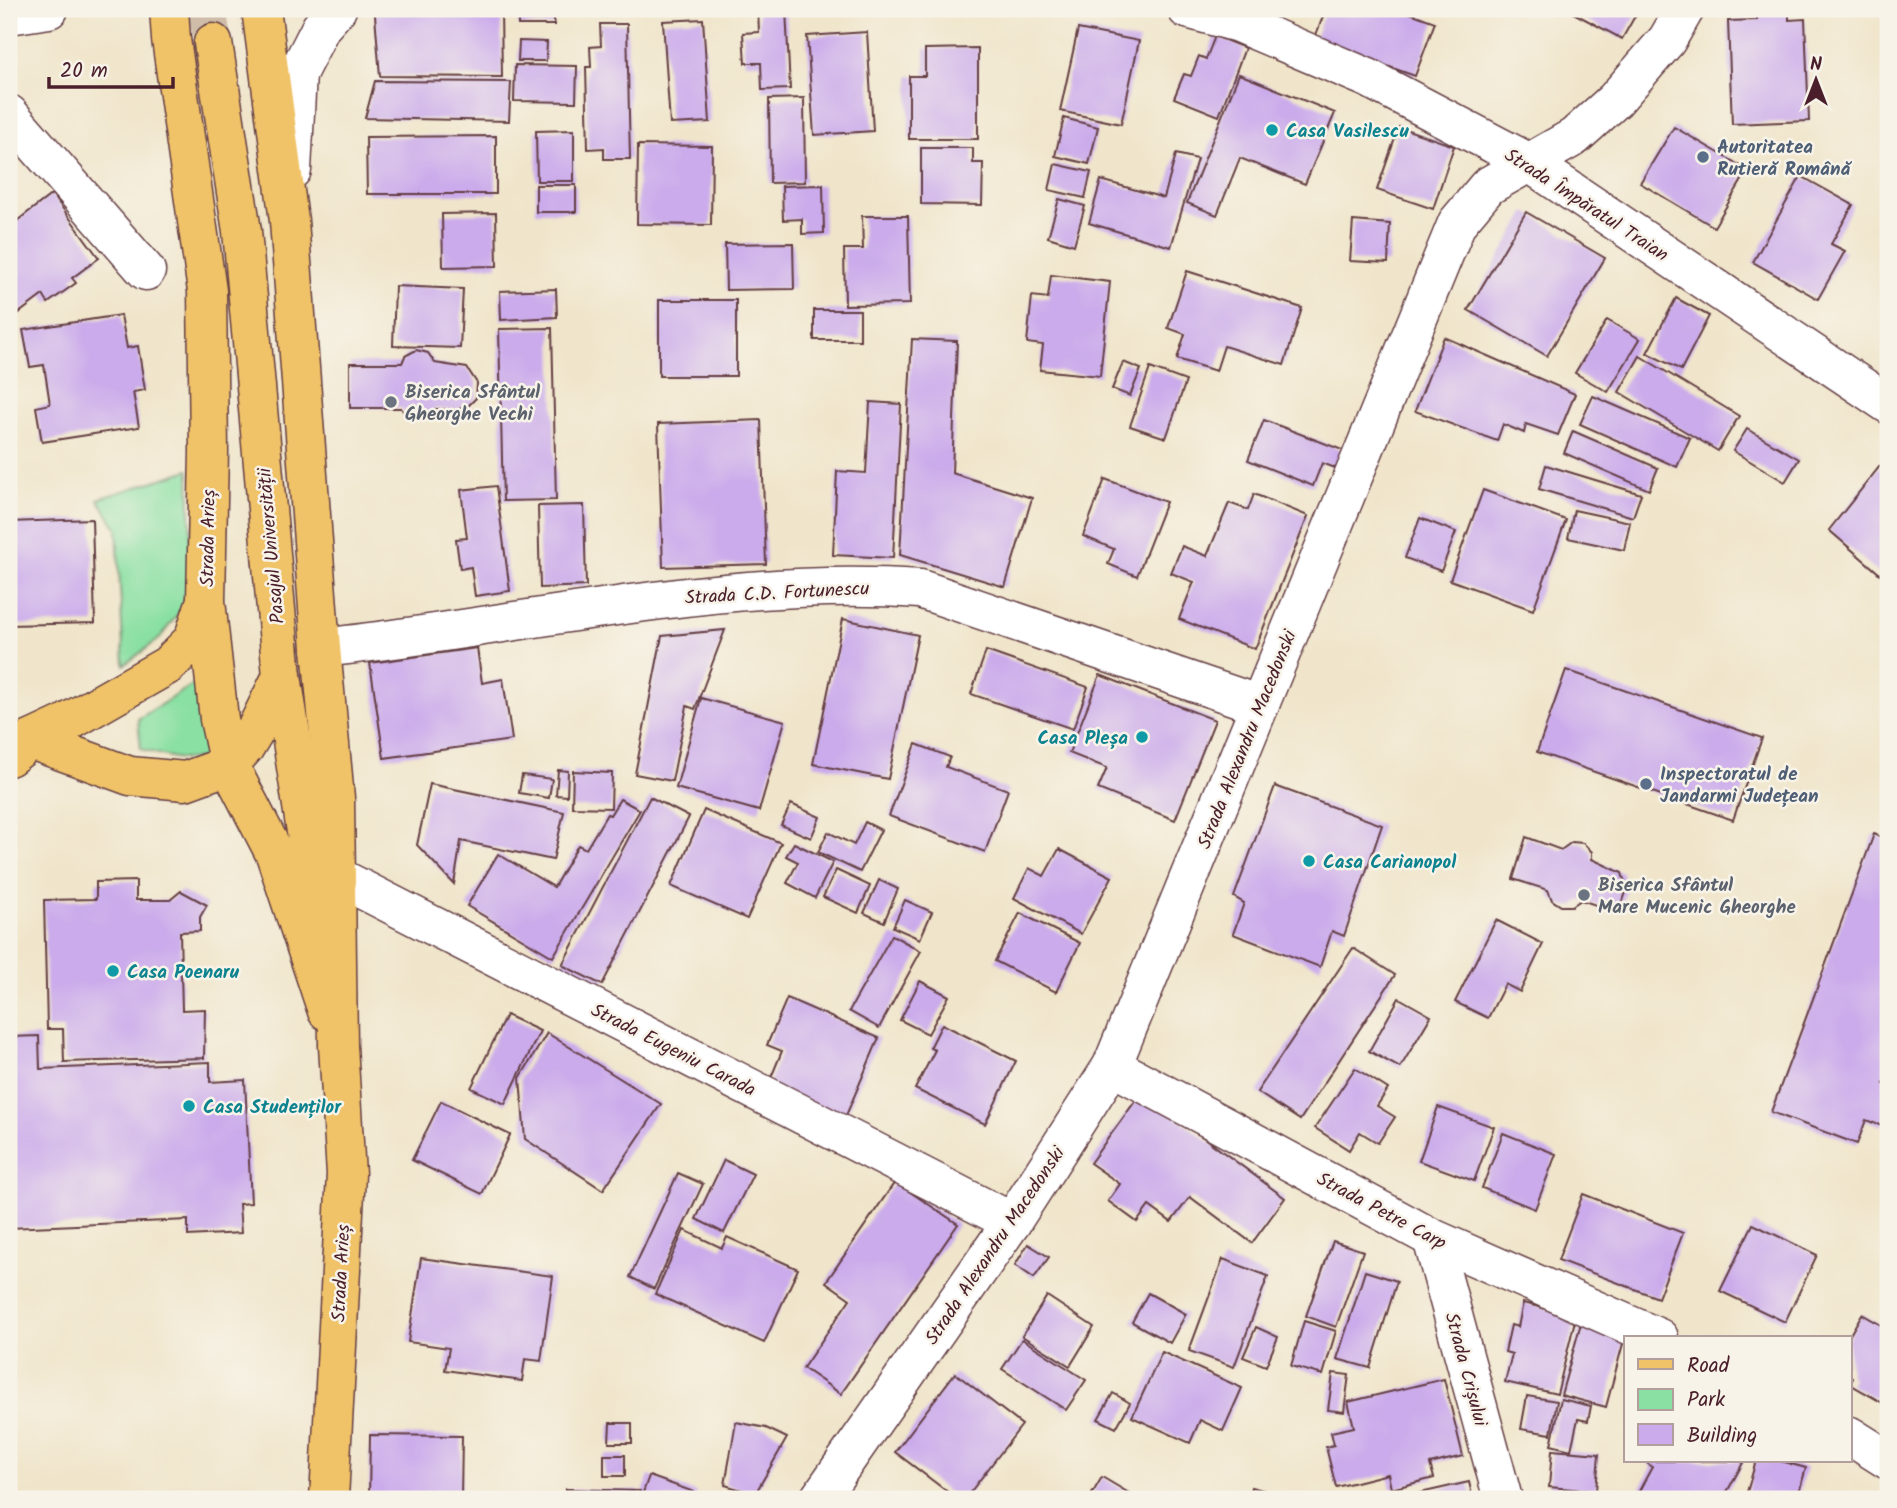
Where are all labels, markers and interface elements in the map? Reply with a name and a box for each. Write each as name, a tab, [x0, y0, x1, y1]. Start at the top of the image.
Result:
scale bar	[49, 46, 173, 90]
north arrow	[1782, 46, 1852, 116]
text: N	[1810, 50, 1822, 80]
text: 20 m	[60, 55, 108, 88]
place label: Casa Vasilescu	[1286, 117, 1409, 147]
marker: Casa Vasilescu	[1264, 122, 1280, 138]
place label: Autoritatea Rutieră Română	[1717, 133, 1852, 185]
street label: Strada Împăratul Traian	[1498, 141, 1674, 270]
marker: Autoritatea Rutieră Română	[1695, 149, 1711, 165]
place label: Biserica Sfântul Gheorghe Vechi	[405, 378, 541, 430]
marker: Biserica Sfântul Gheorghe Vechi	[383, 394, 399, 410]
street label: Pasajul Universității	[250, 465, 294, 625]
street label: Strada Arieș	[193, 489, 225, 587]
street label: Strada C.D. Fortunescu	[684, 574, 870, 614]
street label: Strada Alexandru Macedonski	[1190, 624, 1306, 854]
place label: Casa Pleșa	[1037, 724, 1128, 754]
marker: Casa Pleșa	[1134, 729, 1150, 745]
place label: Inspectoratul de Jandarmi Județean	[1660, 760, 1818, 812]
marker: Inspectoratul de Jandarmi Județean	[1638, 776, 1654, 792]
place label: Casa Carianopol	[1323, 848, 1457, 878]
marker: Casa Carianopol	[1301, 853, 1317, 869]
place label: Biserica Sfântul Mare Mucenic Gheorghe	[1598, 871, 1796, 923]
marker: Biserica Sfântul Mare Mucenic Gheorghe	[1576, 887, 1592, 903]
place label: Casa Poenaru	[127, 958, 240, 988]
marker: Casa Poenaru	[105, 963, 121, 979]
street label: Strada Eugeniu Carada	[585, 996, 761, 1105]
place label: Casa Studenților	[203, 1093, 342, 1123]
marker: Casa Studenților	[181, 1098, 197, 1114]
street label: Strada Alexandru Macedonski	[918, 1140, 1074, 1351]
street label: Strada Petre Carp	[1311, 1165, 1451, 1259]
street label: Strada Arieș	[324, 1224, 360, 1323]
street label: Strada Crișului	[1436, 1309, 1495, 1431]
legend	[1624, 1336, 1852, 1462]
text: Road	[1687, 1350, 1730, 1383]
text: Park	[1687, 1384, 1725, 1417]
text: Building	[1687, 1420, 1757, 1453]

